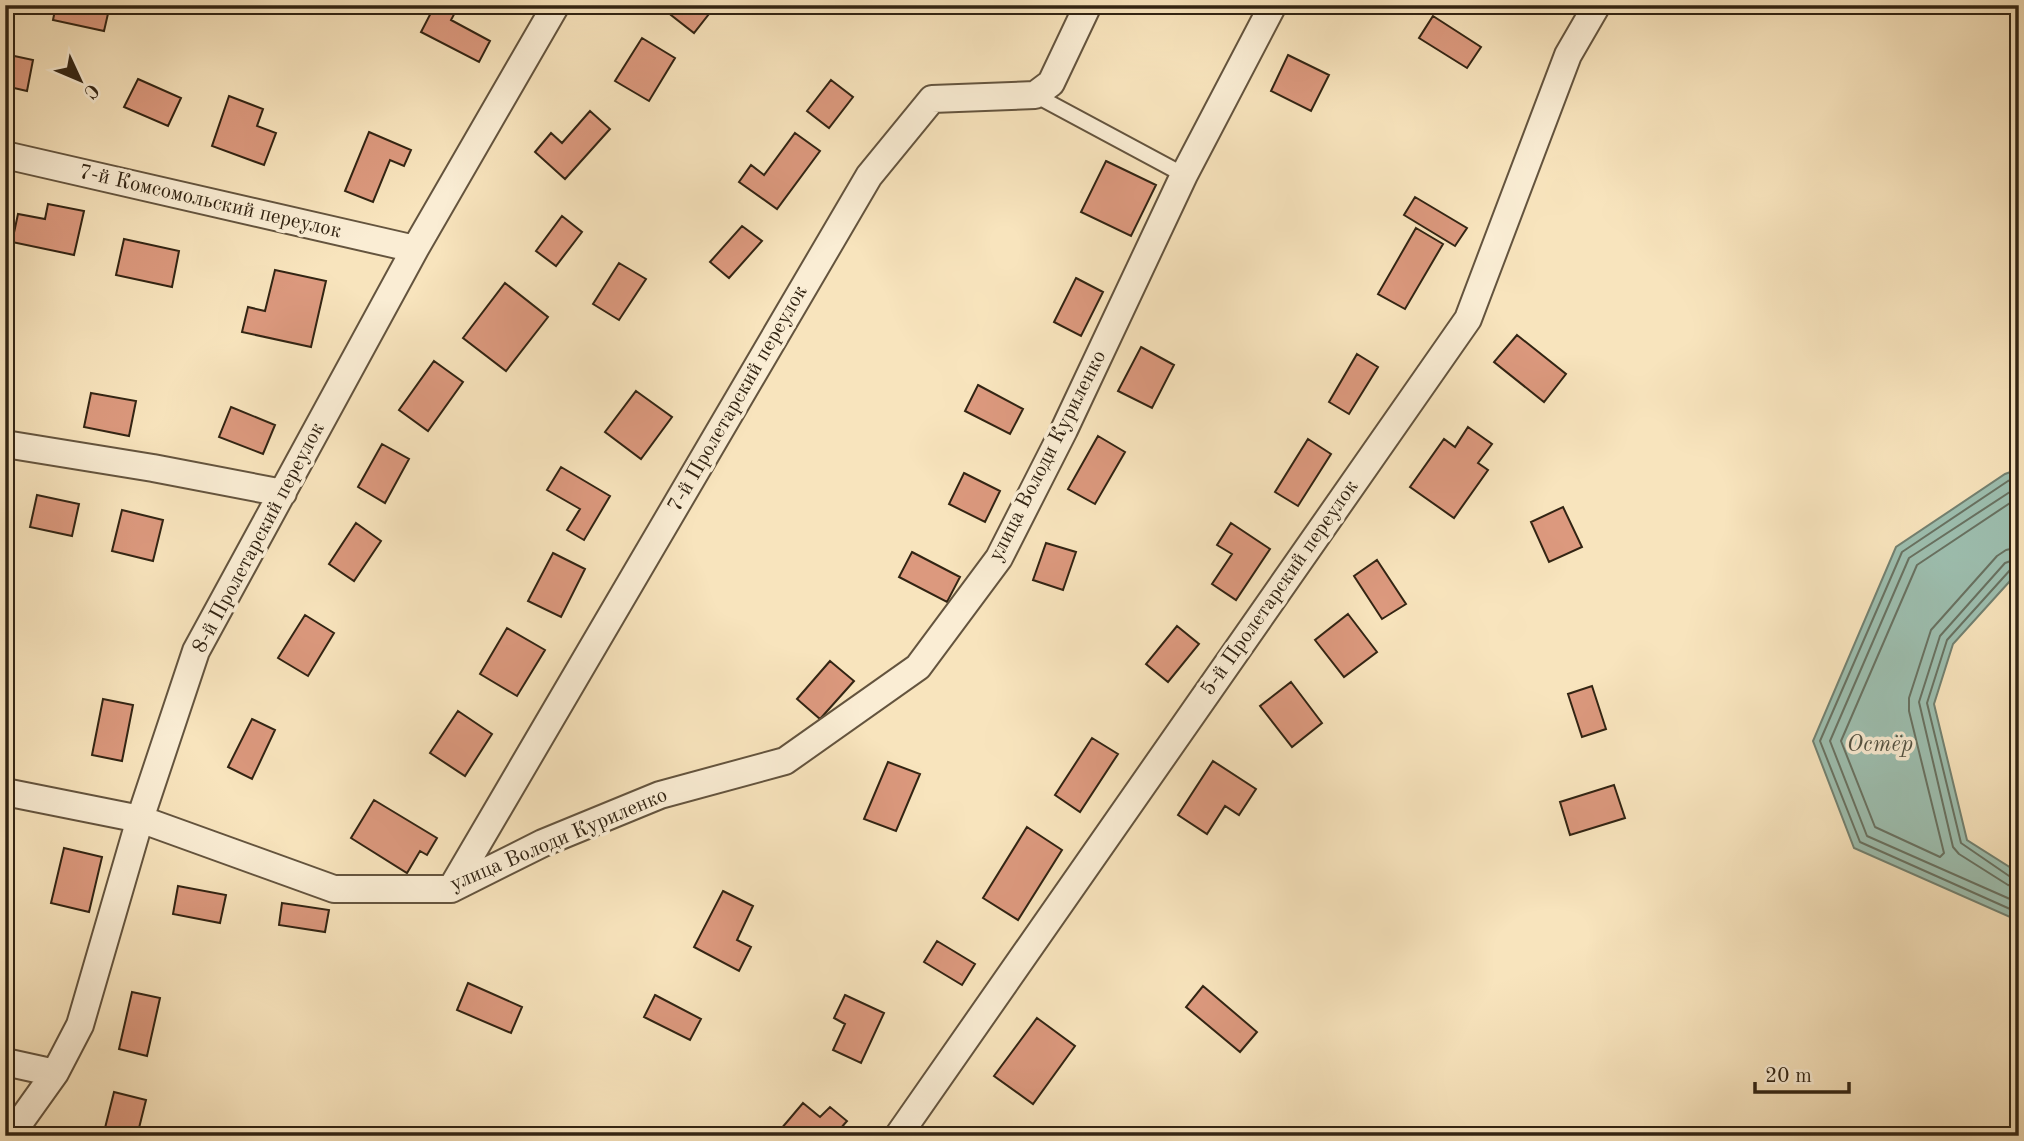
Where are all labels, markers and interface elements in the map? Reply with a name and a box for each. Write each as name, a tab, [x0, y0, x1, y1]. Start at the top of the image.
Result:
north arrow	[46, 46, 116, 116]
text: С	[79, 79, 102, 101]
street label: 7-й Комсомольский переулок	[77, 162, 344, 243]
street label: 7-й Пролетарский переулок	[664, 282, 812, 516]
street label: улица Володи Куриленко	[986, 347, 1110, 565]
street label: 8-й Пролетарский переулок	[189, 419, 329, 657]
street label: 5-й Пролетарский переулок	[1197, 476, 1363, 700]
water label: Остёр	[1847, 733, 1913, 757]
street label: улица Володи Куриленко	[447, 785, 671, 895]
scale bar	[1755, 1050, 1849, 1094]
text: 20 m	[1765, 1066, 1812, 1087]

